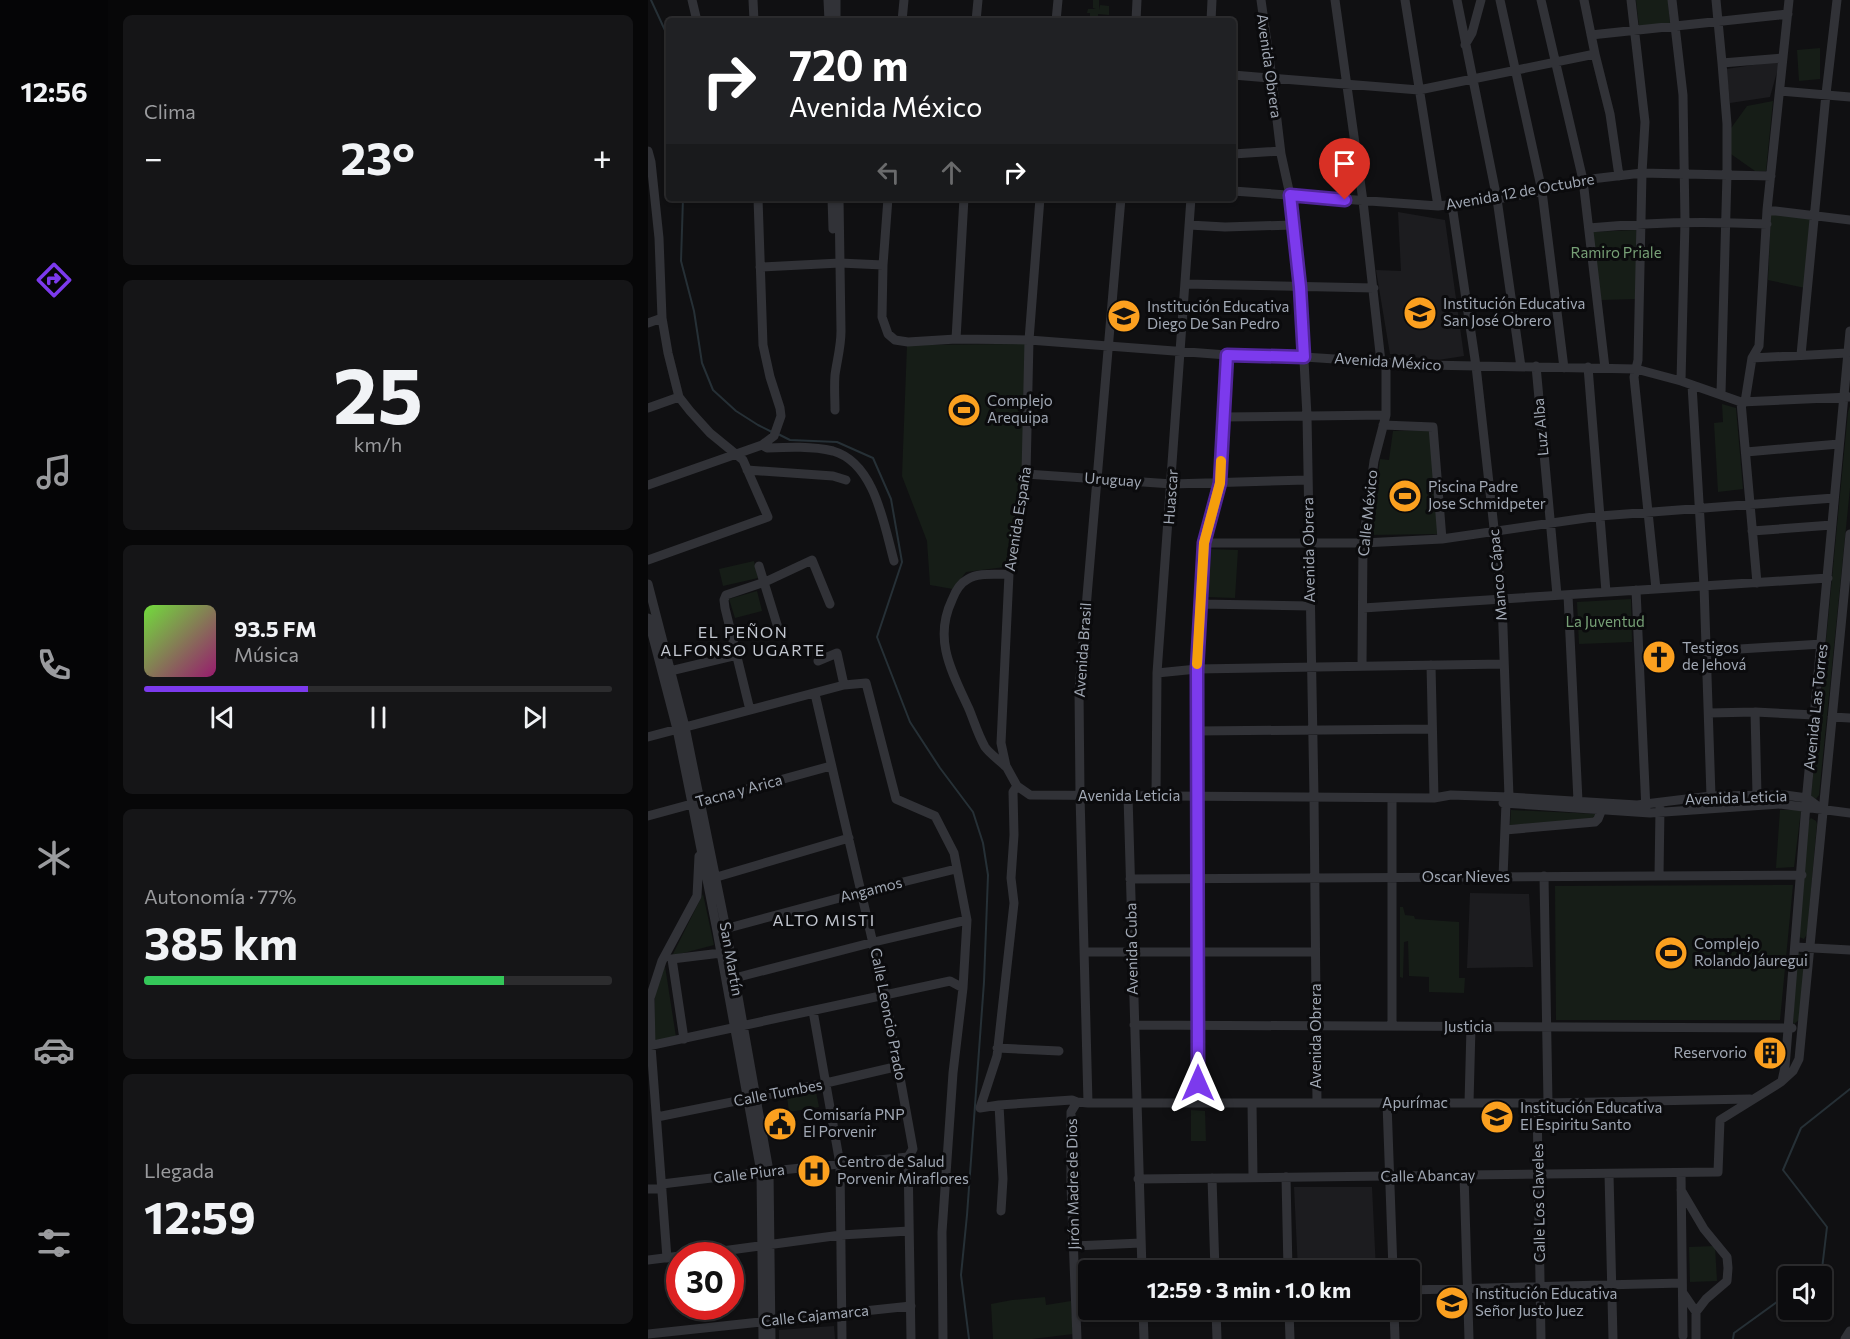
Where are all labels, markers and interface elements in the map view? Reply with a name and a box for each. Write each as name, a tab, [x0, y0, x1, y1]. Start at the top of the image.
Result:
street label: Avenida Obrera	[1254, 12, 1286, 119]
text: 720 m	[789, 38, 908, 90]
icon: right	[690, 42, 768, 120]
text: 12:56	[20, 75, 88, 108]
text: Avenida México	[789, 90, 982, 123]
text: Clima	[144, 99, 196, 123]
text: 23°	[341, 129, 415, 184]
text: −	[144, 136, 163, 177]
text: +	[593, 136, 612, 177]
pin	[1319, 138, 1370, 200]
icon: arrive	[1328, 147, 1361, 180]
icon: left	[872, 156, 905, 189]
icon: ahead	[935, 156, 968, 189]
icon: right	[998, 156, 1031, 189]
street label: Avenida 12 de Octubre	[1444, 169, 1596, 213]
park label: Ramiro Priale	[1570, 243, 1662, 261]
icon: directions	[33, 259, 75, 301]
place label: Institución Educativa San José Obrero	[1443, 294, 1585, 329]
school or university icon: Institución Educativa San José Obrero	[1402, 295, 1438, 331]
place label: Institución Educativa Diego De San Pedro	[1147, 297, 1289, 332]
school or university icon: Institución Educativa Diego De San Pedro	[1106, 298, 1142, 334]
text: 25	[333, 345, 423, 440]
street label: Avenida México	[1334, 348, 1442, 374]
place label: Complejo Arequipa	[987, 391, 1053, 426]
sports icon: Complejo Arequipa	[946, 392, 982, 428]
street label: Luz Alba	[1529, 397, 1552, 457]
text: km/h	[354, 432, 402, 456]
icon: music	[33, 451, 75, 493]
street label: Avenida España	[1000, 465, 1034, 572]
street label: Uruguay	[1084, 468, 1142, 490]
street label: Huascar	[1159, 469, 1181, 525]
street label: Calle México	[1354, 469, 1381, 557]
place label: Piscina Padre Jose Schmidpeter	[1428, 477, 1546, 512]
sports icon: Piscina Padre Jose Schmidpeter	[1387, 478, 1423, 514]
street label: Avenida Obrera	[1298, 497, 1318, 603]
street label: Manco Cápac	[1484, 528, 1510, 622]
street label: Avenida Brasil	[1070, 602, 1094, 698]
park label: La Juventud	[1565, 612, 1645, 630]
text: 93.5 FM	[234, 615, 317, 642]
district label: EL PEÑON ALFONSO UGARTE	[660, 622, 826, 659]
place label: Testigos de Jehová	[1682, 638, 1746, 673]
church icon: Testigos de Jehová	[1641, 639, 1677, 675]
text: Música	[234, 642, 299, 666]
street label: Avenida Las Torres	[1799, 643, 1831, 771]
icon: phone	[33, 644, 75, 686]
icon: previous	[206, 701, 239, 734]
icon: pause	[362, 701, 395, 734]
icon: next	[518, 701, 551, 734]
street label: Tacna y Arica	[693, 770, 784, 810]
street label: Avenida Leticia	[1078, 786, 1180, 804]
street label: Avenida Leticia	[1684, 786, 1787, 808]
icon: climate	[33, 837, 75, 879]
street label: Oscar Nieves	[1422, 867, 1510, 885]
street label: Angamos	[838, 873, 904, 905]
text: Autonomía · 77%	[144, 884, 296, 908]
street label: Avenida Cuba	[1121, 903, 1141, 995]
district label: ALTO MISTI	[772, 910, 876, 929]
text: 385 km	[144, 914, 298, 969]
street label: San Martín	[717, 920, 747, 997]
place label: Complejo Rolando Jáuregui	[1694, 934, 1808, 969]
sports icon: Complejo Rolando Jáuregui	[1653, 935, 1689, 971]
street label: Calle Leoncio Prado	[867, 946, 911, 1082]
street label: Avenida Obrera	[1306, 983, 1324, 1089]
street label: Justicia	[1444, 1017, 1492, 1035]
icon: car	[33, 1029, 75, 1071]
building icon: Reservorio	[1752, 1035, 1788, 1071]
place label: Reservorio	[1674, 1043, 1747, 1061]
position arrow	[1166, 1051, 1230, 1115]
street label: Calle Tumbes	[732, 1075, 824, 1109]
street label: Apurímac	[1382, 1093, 1448, 1111]
place label: Institución Educativa El Espiritu Santo	[1520, 1098, 1662, 1133]
school or university icon: Institución Educativa El Espiritu Santo	[1479, 1099, 1515, 1135]
place label: Comisaría PNP El Porvenir	[803, 1105, 905, 1140]
public building icon: Comisaría PNP El Porvenir	[762, 1106, 798, 1142]
street label: Jirón Madre de Dios	[1062, 1118, 1082, 1250]
street label: Calle Los Claveles	[1528, 1143, 1548, 1263]
place label: Centro de Salud Porvenir Miraflores	[837, 1152, 969, 1187]
hospital icon: Centro de Salud Porvenir Miraflores	[796, 1153, 832, 1189]
text: Llegada	[144, 1158, 214, 1182]
street label: Calle Piura	[712, 1160, 786, 1186]
street label: Calle Abancay	[1380, 1165, 1476, 1185]
text: 12:59	[144, 1188, 256, 1243]
icon: filters	[33, 1222, 75, 1264]
speed limit sign: 30	[666, 1242, 744, 1320]
map controls	[1778, 1266, 1832, 1320]
button: sound	[1778, 1266, 1832, 1320]
text: 12:59 · 3 min · 1.0 km	[1147, 1276, 1351, 1303]
place label: Institución Educativa Señor Justo Juez	[1475, 1284, 1617, 1319]
school or university icon: Institución Educativa Señor Justo Juez	[1434, 1285, 1470, 1321]
street label: Calle Cajamarca	[760, 1300, 870, 1330]

